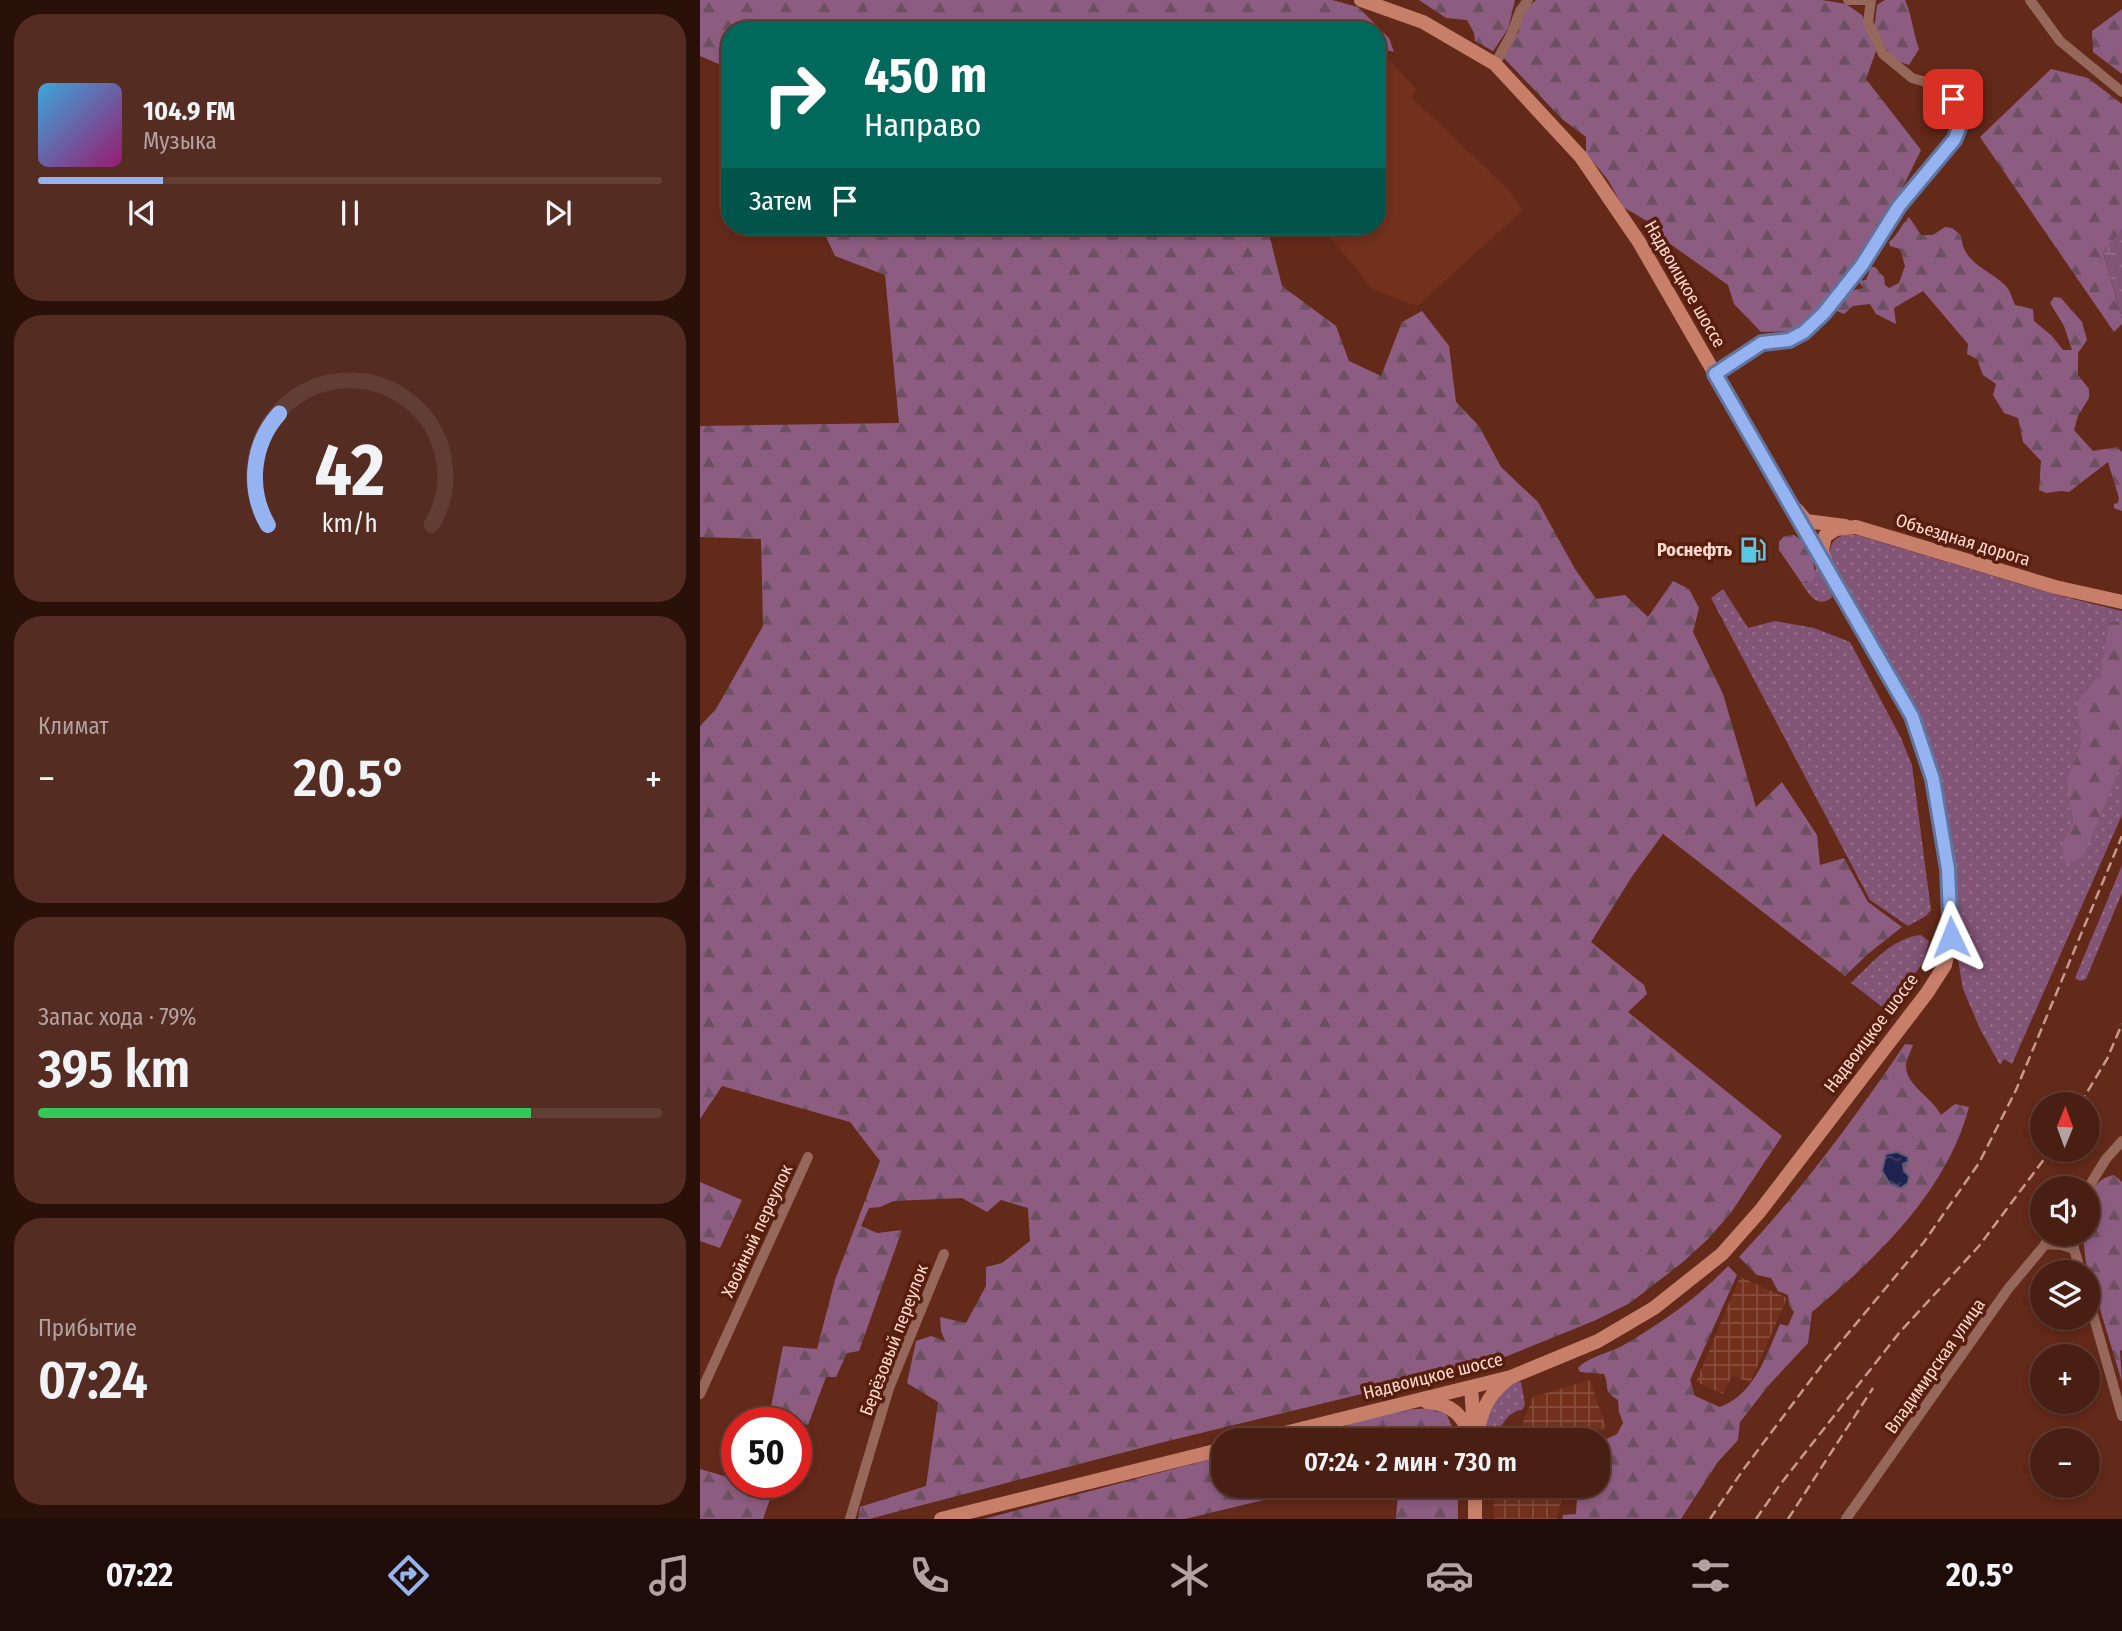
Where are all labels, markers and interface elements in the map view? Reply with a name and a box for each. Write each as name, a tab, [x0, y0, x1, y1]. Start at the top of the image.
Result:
text: 450 m	[864, 46, 987, 105]
icon: right	[749, 49, 840, 140]
pin	[1923, 69, 1983, 129]
icon: arrive	[1934, 80, 1972, 118]
text: 104.9 FM	[143, 96, 235, 127]
text: Направо	[864, 106, 981, 144]
text: Музыка	[143, 127, 217, 155]
icon: arrive	[826, 182, 864, 220]
text: Затем	[749, 186, 812, 217]
icon: previous	[123, 194, 161, 232]
icon: pause	[331, 194, 369, 232]
icon: next	[539, 194, 577, 232]
street label: Надвоицкое шоссе	[1640, 216, 1730, 352]
text: 42	[315, 427, 385, 514]
text: km/h	[322, 508, 378, 538]
street label: Объездная дорога	[1893, 509, 2033, 571]
fuel station icon: Роснефть	[1738, 535, 1768, 565]
place label: Роснефть	[1657, 539, 1732, 561]
text: Климат	[38, 712, 109, 740]
text: 20.5°	[293, 747, 407, 810]
text: −	[38, 756, 55, 802]
text: +	[645, 756, 662, 802]
position arrow	[1914, 900, 1988, 974]
street label: Надвоицкое шоссе	[1819, 969, 1923, 1097]
text: Запас хода · 79%	[38, 1003, 197, 1031]
text: 395 km	[38, 1038, 190, 1101]
north arrow	[2030, 1092, 2100, 1162]
map controls	[2030, 1092, 2100, 1498]
street label: Хвойный переулок	[717, 1161, 798, 1301]
button: sound	[2030, 1176, 2100, 1246]
button: layers	[2030, 1260, 2100, 1330]
street label: Берёзовый переулок	[855, 1261, 933, 1419]
street label: Владимирская улица	[1880, 1294, 1990, 1438]
text: Прибытие	[38, 1314, 137, 1342]
button: +	[2030, 1344, 2100, 1414]
street label: Надвоицкое шоссе	[1361, 1348, 1505, 1404]
text: 07:24	[38, 1349, 148, 1412]
speed limit sign: 50	[721, 1407, 812, 1498]
button: −	[2030, 1428, 2100, 1498]
text: 07:24 · 2 мин · 730 m	[1304, 1447, 1517, 1478]
icon: directions	[384, 1551, 433, 1600]
icon: music	[645, 1551, 694, 1600]
icon: phone	[905, 1551, 954, 1600]
icon: climate	[1165, 1551, 1214, 1600]
icon: car	[1425, 1551, 1474, 1600]
icon: filters	[1686, 1551, 1735, 1600]
text: 07:22	[106, 1556, 173, 1594]
text: 20.5°	[1946, 1556, 2016, 1594]

